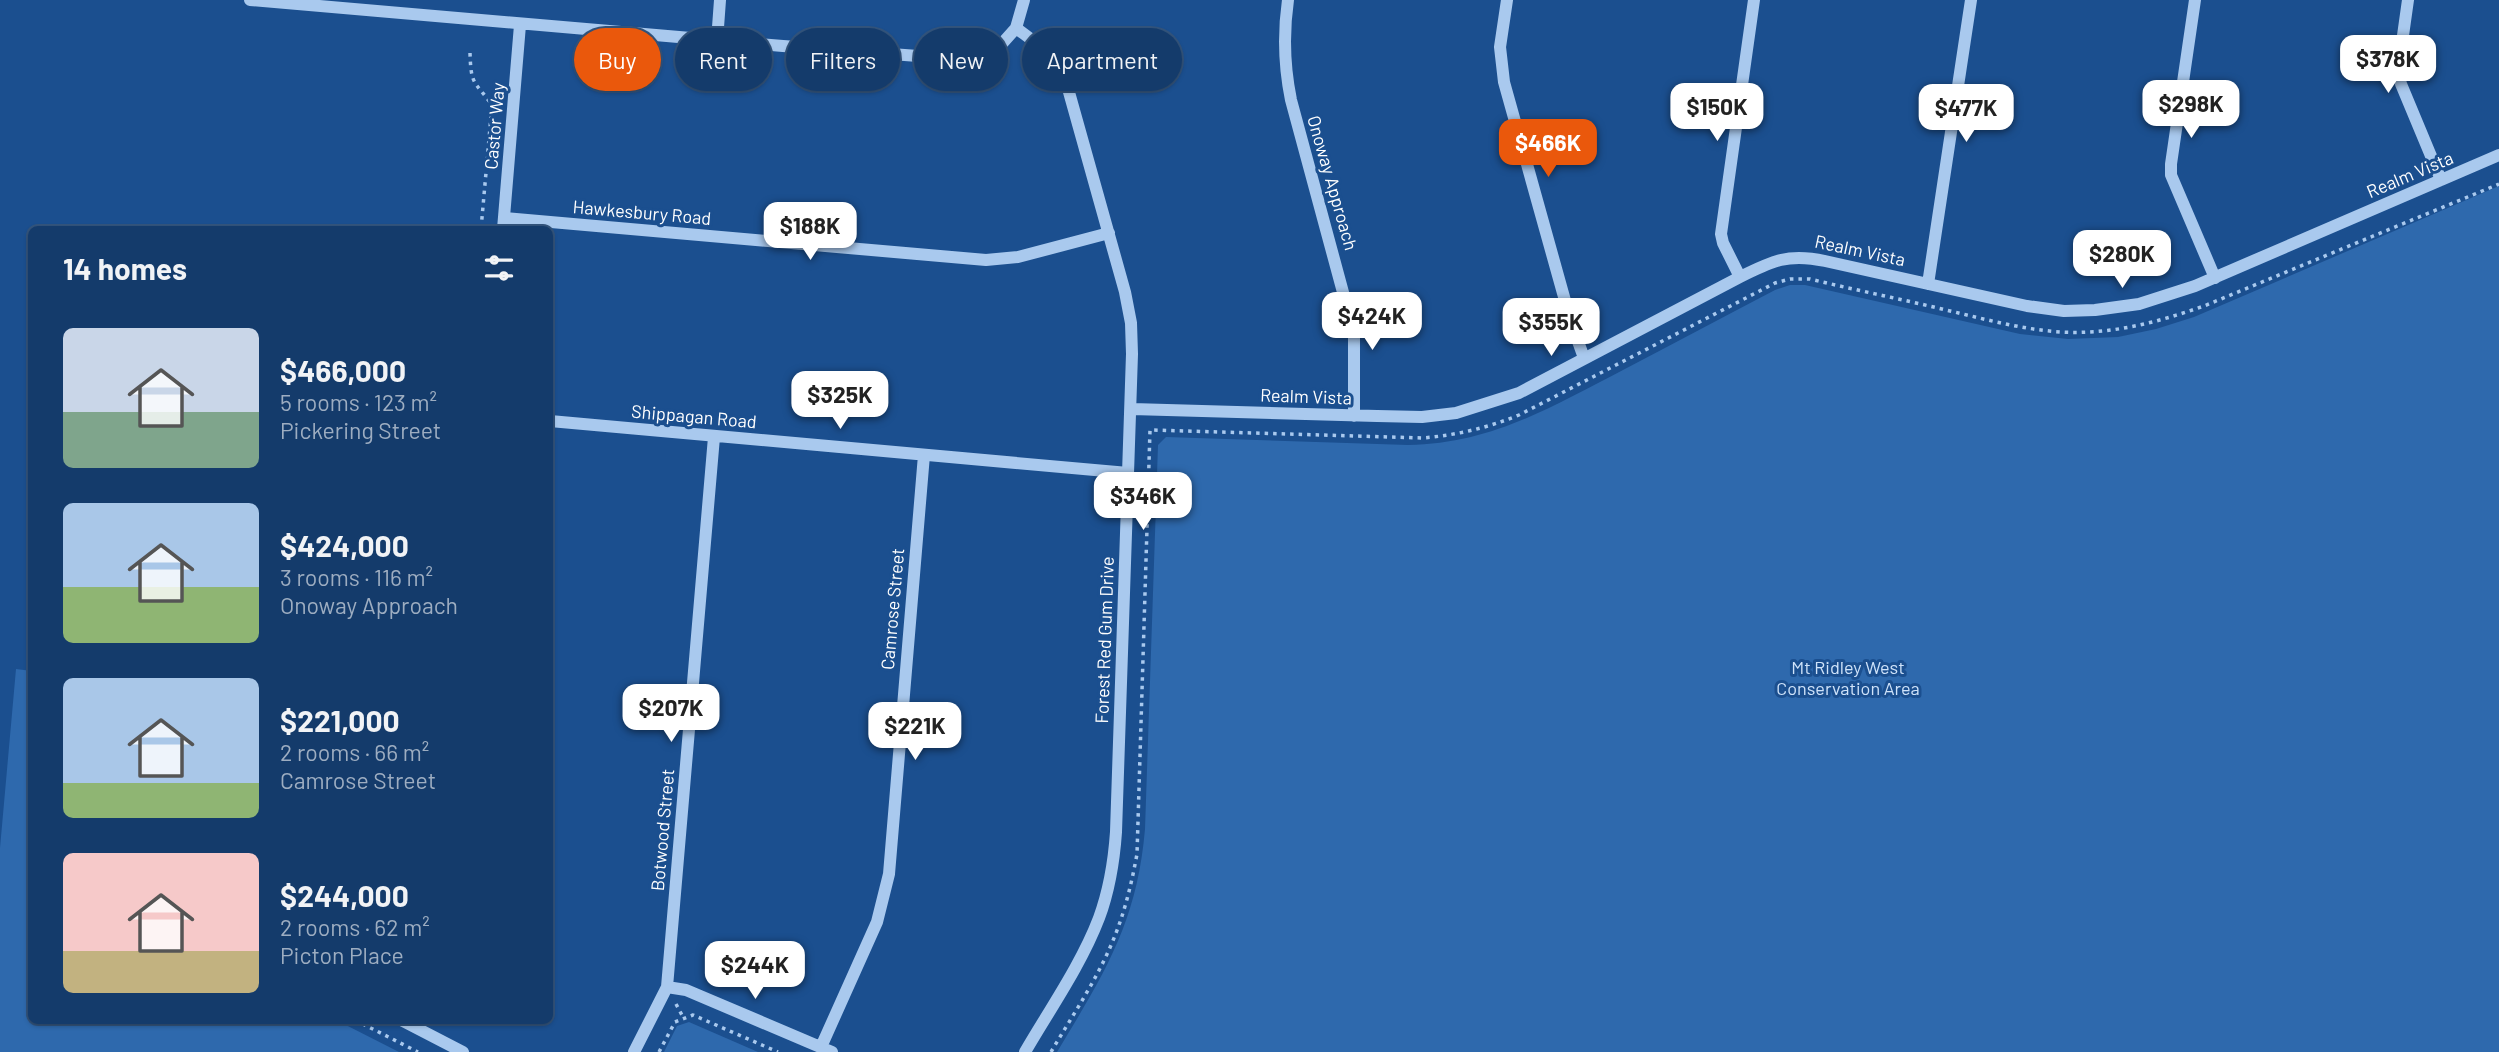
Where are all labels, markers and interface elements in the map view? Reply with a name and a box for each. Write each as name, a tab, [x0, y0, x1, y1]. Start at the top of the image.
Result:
chip: Buy	[574, 28, 661, 91]
chip: Rent	[675, 28, 772, 91]
chip: Filters	[786, 28, 900, 91]
chip: New	[914, 28, 1008, 91]
chip: Apartment	[1022, 28, 1182, 91]
pin: $378K	[2339, 36, 2437, 95]
text: $378K	[2356, 44, 2420, 72]
pin: $298K	[2142, 80, 2240, 140]
street label: Castor Way	[479, 82, 509, 170]
pin: $150K	[1668, 83, 1766, 143]
pin: $477K	[1917, 85, 2015, 144]
text: $298K	[2158, 89, 2224, 117]
text: $150K	[1686, 92, 1748, 120]
text: $477K	[1935, 93, 1997, 121]
street label: Onoway Approach	[1303, 113, 1363, 253]
pin: $466K	[1499, 120, 1597, 179]
text: $466K	[1515, 128, 1581, 156]
street label: Realm Vista	[2363, 146, 2456, 202]
street label: Hawkesbury Road	[572, 195, 712, 229]
pin: $188K	[761, 202, 859, 262]
text: $188K	[780, 211, 840, 239]
street label: Realm Vista	[1813, 230, 1907, 270]
pin: $280K	[2073, 230, 2171, 290]
text: $280K	[2089, 239, 2155, 267]
icon: filters	[480, 249, 518, 287]
text: 14 homes	[63, 250, 187, 286]
pin: $424K	[1323, 292, 1421, 352]
pin: $355K	[1502, 298, 1600, 358]
text: $424K	[1338, 301, 1406, 329]
text: $355K	[1519, 307, 1583, 335]
text: $466,000	[280, 352, 406, 388]
icon: home	[119, 356, 203, 440]
pin: $325K	[791, 372, 889, 431]
text: $325K	[807, 380, 873, 408]
street label: Realm Vista	[1260, 383, 1352, 409]
text: 5 rooms · 123 m²	[280, 388, 437, 416]
street label: Shippagan Road	[630, 400, 758, 432]
text: Pickering Street	[280, 416, 441, 444]
pin: $346K	[1094, 472, 1192, 532]
text: $346K	[1110, 481, 1176, 509]
text: $424,000	[280, 527, 409, 563]
icon: home	[119, 531, 203, 615]
street label: Camrose Street	[876, 547, 908, 671]
street label: Forest Red Gum Drive	[1090, 556, 1118, 724]
text: 3 rooms · 116 m²	[280, 563, 433, 591]
text: Onoway Approach	[280, 591, 458, 619]
park label: Mt Ridley West Conservation Area	[1776, 656, 1920, 699]
pin: $207K	[622, 684, 720, 744]
text: $207K	[639, 693, 703, 721]
text: $221,000	[280, 702, 400, 738]
pin: $221K	[866, 702, 964, 762]
icon: home	[119, 706, 203, 790]
text: $221K	[884, 711, 946, 739]
text: 2 rooms · 66 m²	[280, 738, 429, 766]
text: Camrose Street	[280, 766, 436, 794]
street label: Botwood Street	[646, 768, 678, 892]
text: $244,000	[280, 877, 409, 913]
icon: home	[119, 881, 203, 965]
text: 2 rooms · 62 m²	[280, 913, 430, 941]
text: Picton Place	[280, 941, 404, 969]
pin: $244K	[706, 942, 804, 1001]
text: $244K	[721, 950, 789, 978]

